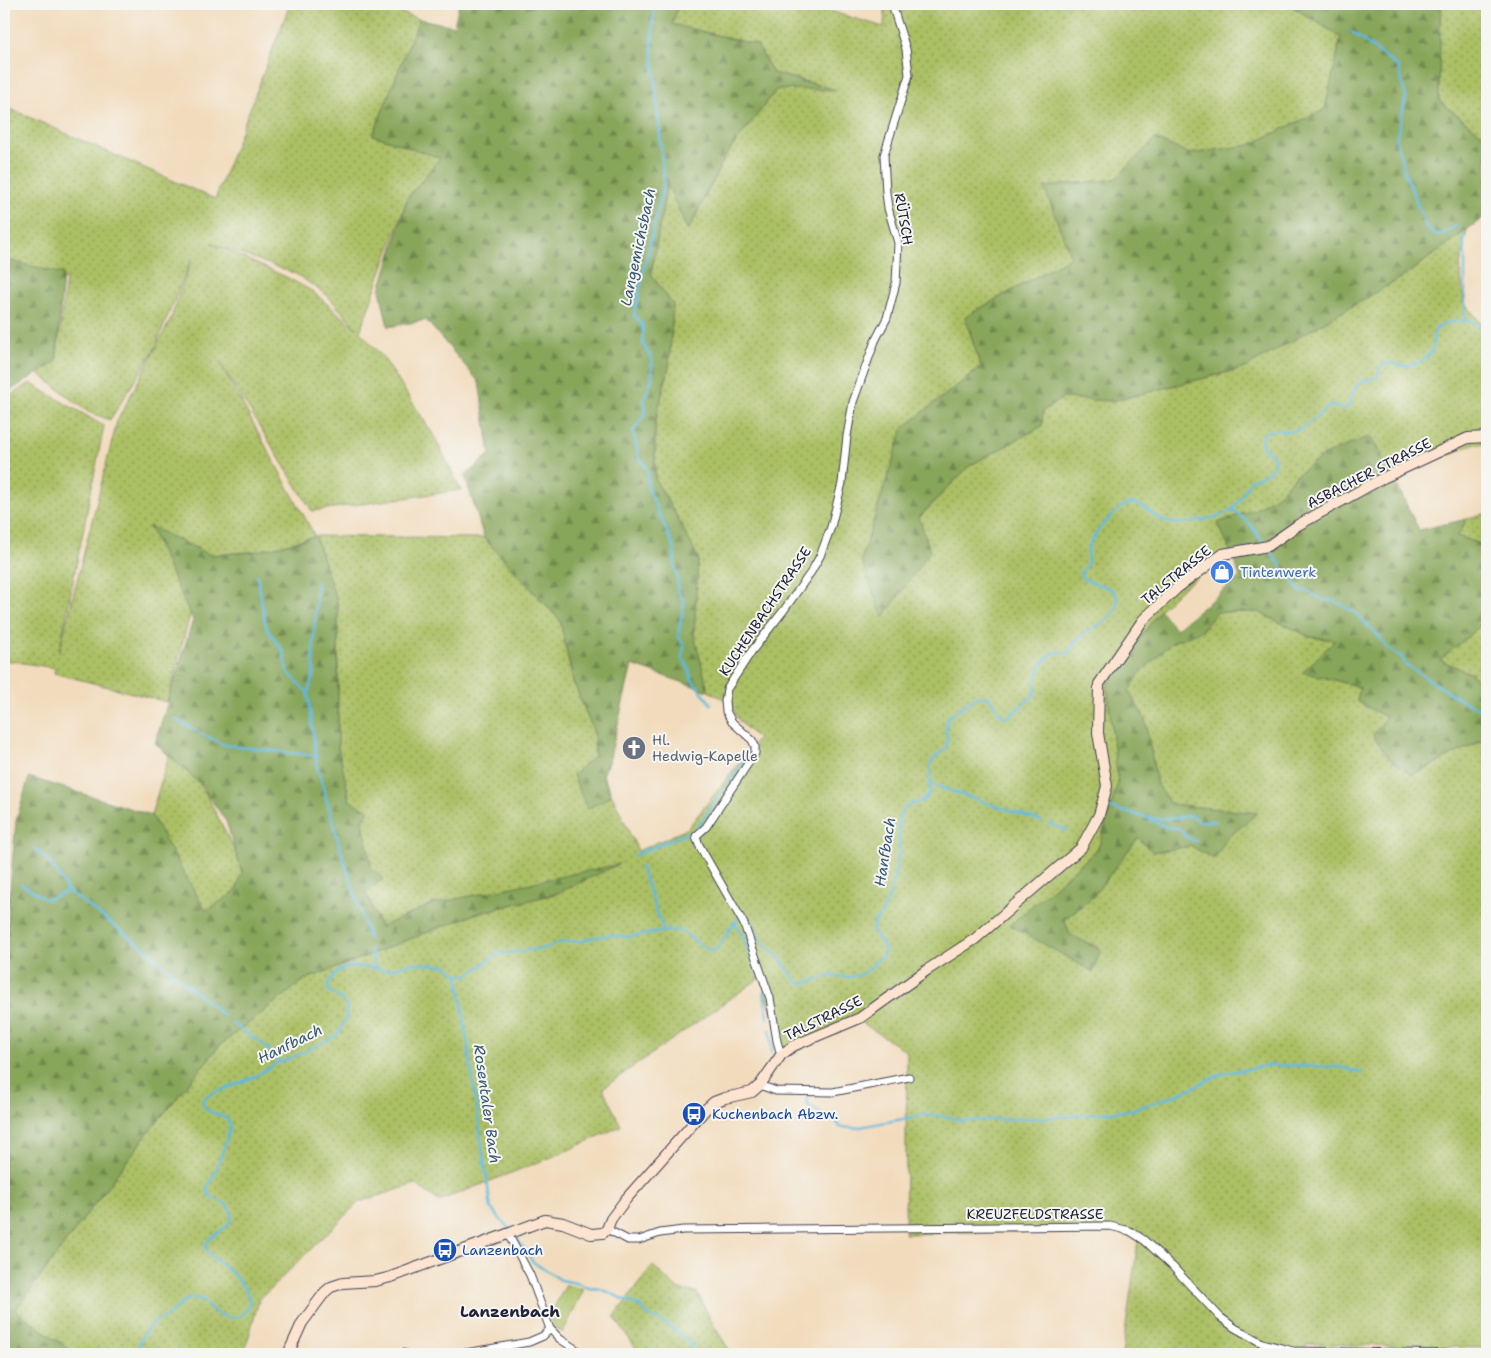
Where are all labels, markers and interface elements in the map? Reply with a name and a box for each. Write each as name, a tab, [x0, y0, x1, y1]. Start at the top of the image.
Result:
water label: Langemichsbach	[616, 186, 660, 308]
street label: RÜTSCH	[891, 191, 917, 247]
street label: ASBACHER STRASSE	[1304, 434, 1434, 512]
street label: TALSTRASSE	[1138, 541, 1215, 609]
street label: KUCHENBACHSTRASSE	[715, 543, 815, 679]
shop icon: Tintenwerk	[1209, 559, 1235, 585]
place label: Tintenwerk	[1240, 563, 1316, 581]
place label: Hl. Hedwig-Kapelle	[652, 731, 758, 765]
church icon: Hl. Hedwig-Kapelle	[621, 735, 647, 761]
water label: Hanfbach	[870, 816, 900, 888]
street label: TALSTRASSE	[781, 991, 865, 1045]
water label: Hanfbach	[254, 1020, 326, 1068]
water label: Rosentaler Bach	[469, 1043, 505, 1165]
bus stop icon: Kuchenbach Abzw.	[681, 1101, 707, 1127]
place label: Kuchenbach Abzw.	[712, 1105, 838, 1123]
street label: KREUZFELDSTRASSE	[967, 1205, 1104, 1223]
bus stop icon: Lanzenbach	[432, 1237, 458, 1263]
place label: Lanzenbach	[462, 1241, 543, 1259]
district label: Lanzenbach	[460, 1301, 560, 1322]

